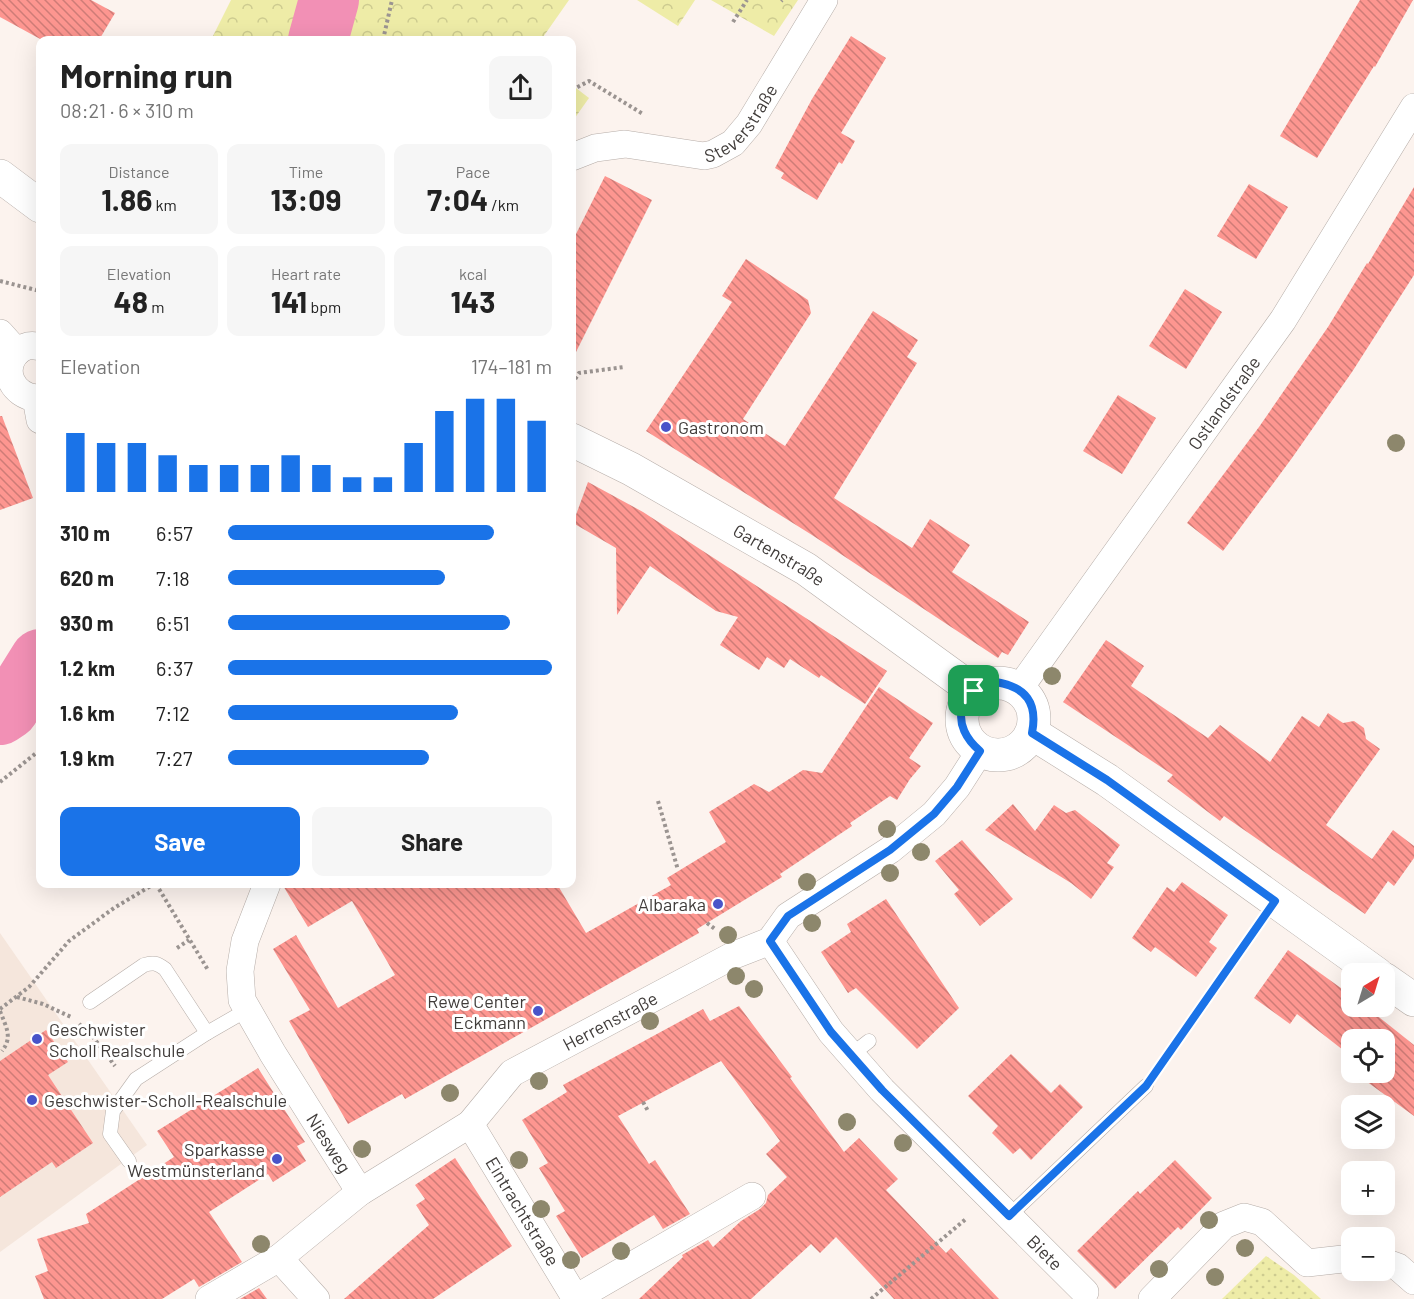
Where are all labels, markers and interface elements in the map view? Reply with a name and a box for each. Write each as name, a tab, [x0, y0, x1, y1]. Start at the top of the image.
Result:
text: Morning run	[60, 55, 233, 95]
button: share	[489, 56, 552, 119]
street label: Steverstraße	[702, 80, 782, 167]
text: 08:21 · 6 × 310 m	[60, 98, 194, 122]
text: Distance	[109, 162, 169, 181]
text: Time	[289, 162, 323, 181]
text: Pace	[456, 162, 490, 181]
text: 1.86	[101, 181, 152, 217]
text: 13:09	[271, 181, 341, 217]
text: 7:04	[427, 181, 488, 217]
text: km	[152, 195, 177, 214]
text: /km	[488, 195, 519, 214]
text: Elevation	[107, 264, 171, 283]
text: Heart rate	[271, 264, 341, 283]
text: kcal	[459, 264, 487, 283]
text: 48	[114, 283, 148, 319]
text: 141	[271, 283, 307, 319]
text: 143	[451, 283, 495, 319]
text: m	[148, 297, 164, 316]
text: bpm	[307, 297, 341, 316]
street label: Ostlandstraße	[1183, 352, 1265, 454]
text: Elevation	[60, 354, 141, 378]
text: 174–181 m	[471, 354, 552, 378]
place label: Gastronom	[678, 416, 764, 438]
marker: Gastronom	[659, 420, 673, 434]
street label: Gartenstraße	[729, 519, 830, 590]
text: 310 m	[60, 521, 110, 545]
text: 6:57	[156, 521, 193, 545]
text: 620 m	[60, 566, 114, 590]
text: 7:18	[156, 566, 190, 590]
text: 930 m	[60, 611, 114, 635]
text: 6:51	[156, 611, 190, 635]
text: 1.2 km	[60, 656, 115, 680]
text: 6:37	[156, 656, 193, 680]
pin	[948, 665, 999, 716]
icon: arrive	[957, 674, 990, 707]
text: 1.6 km	[60, 701, 115, 725]
text: 7:12	[156, 701, 190, 725]
text: 1.9 km	[60, 746, 114, 770]
text: 7:27	[156, 746, 192, 770]
button: Save	[60, 807, 300, 876]
button: Share	[312, 807, 552, 876]
place label: Albaraka	[638, 893, 706, 915]
marker: Albaraka	[711, 897, 725, 911]
north arrow	[1341, 963, 1395, 1017]
map controls	[1341, 963, 1395, 1281]
street label: Herrenstraße	[559, 987, 661, 1055]
place label: Rewe Center Eckmann	[427, 990, 526, 1033]
marker: Rewe Center Eckmann	[531, 1004, 545, 1018]
place label: Geschwister Scholl Realschule	[49, 1018, 185, 1061]
button: locate	[1341, 1029, 1395, 1083]
marker: Geschwister Scholl Realschule	[30, 1032, 44, 1046]
place label: Geschwister-Scholl-Realschule	[44, 1089, 287, 1111]
marker: Geschwister-Scholl-Realschule	[25, 1093, 39, 1107]
button: layers	[1341, 1095, 1395, 1149]
street label: Niesweg	[302, 1109, 356, 1177]
place label: Sparkasse Westmünsterland	[127, 1138, 265, 1181]
marker: Sparkasse Westmünsterland	[270, 1152, 284, 1166]
street label: Eintrachtstraße	[481, 1153, 564, 1270]
button: +	[1341, 1161, 1395, 1215]
button: −	[1341, 1227, 1395, 1281]
street label: Biete	[1023, 1230, 1068, 1275]

